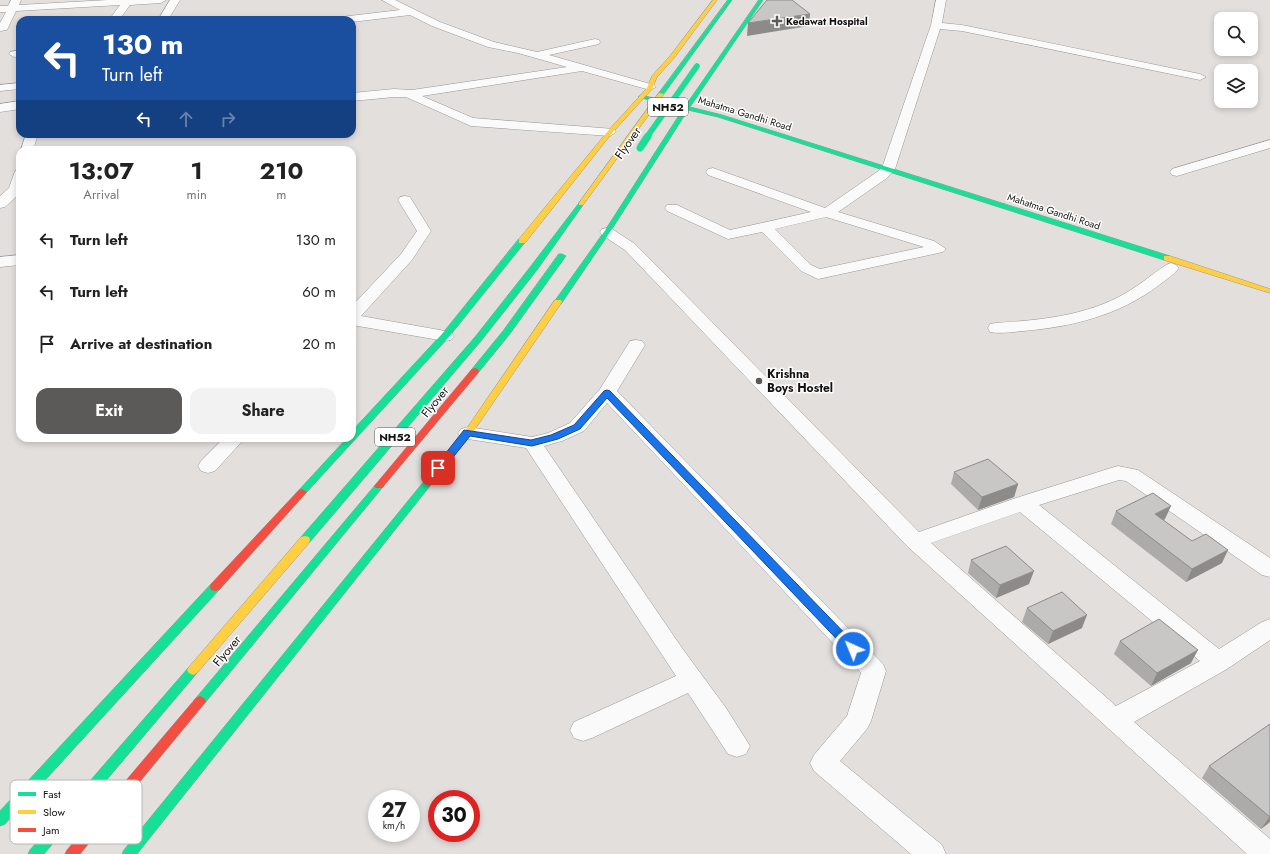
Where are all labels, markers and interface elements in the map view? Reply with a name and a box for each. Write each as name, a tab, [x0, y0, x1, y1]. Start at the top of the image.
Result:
map controls	[1214, 12, 1258, 108]
button: search	[1214, 12, 1258, 56]
place label: Kedawat Hospital	[786, 14, 868, 29]
marker: Kedawat Hospital	[771, 15, 783, 27]
text: 130 m	[102, 24, 184, 65]
icon: left	[36, 32, 88, 84]
text: Turn left	[102, 62, 162, 88]
button: layers	[1214, 64, 1258, 108]
street label: Mahatma Gandhi Road	[696, 92, 793, 135]
road number: NH52	[648, 98, 688, 116]
icon: left	[133, 108, 155, 130]
icon: ahead	[175, 108, 197, 130]
icon: right	[217, 108, 239, 130]
street label: Flyover	[610, 123, 646, 163]
text: 13:07	[69, 153, 134, 188]
text: 1	[191, 153, 203, 188]
text: 210	[260, 153, 303, 188]
text: Arrival	[83, 185, 119, 204]
text: min	[187, 185, 207, 204]
text: m	[276, 185, 287, 204]
street label: Mahatma Gandhi Road	[1005, 189, 1102, 234]
icon: left	[36, 229, 58, 251]
text: Turn left	[70, 229, 128, 251]
text: 130 m	[296, 229, 336, 251]
icon: left	[36, 281, 58, 303]
text: Turn left	[70, 281, 128, 303]
text: 60 m	[302, 281, 336, 303]
icon: arrive	[36, 333, 58, 355]
text: Arrive at destination	[70, 333, 212, 355]
text: 20 m	[302, 333, 336, 355]
place label: Krishna Boys Hostel	[767, 365, 833, 397]
marker: Krishna Boys Hostel	[754, 376, 764, 386]
street label: Flyover	[417, 382, 454, 422]
button: Exit	[36, 388, 182, 434]
button: Share	[190, 388, 336, 434]
road number: NH52	[375, 428, 415, 446]
pin	[421, 451, 455, 485]
icon: arrive	[427, 457, 449, 479]
position arrow	[832, 628, 874, 670]
street label: Flyover	[209, 631, 246, 670]
legend	[10, 780, 142, 844]
text: Fast	[43, 786, 61, 802]
speed limit sign: 30	[428, 790, 480, 842]
text: 27	[381, 796, 407, 825]
text: Slow	[43, 804, 65, 820]
text: km/h	[383, 818, 405, 833]
text: Jam	[41, 822, 60, 838]

